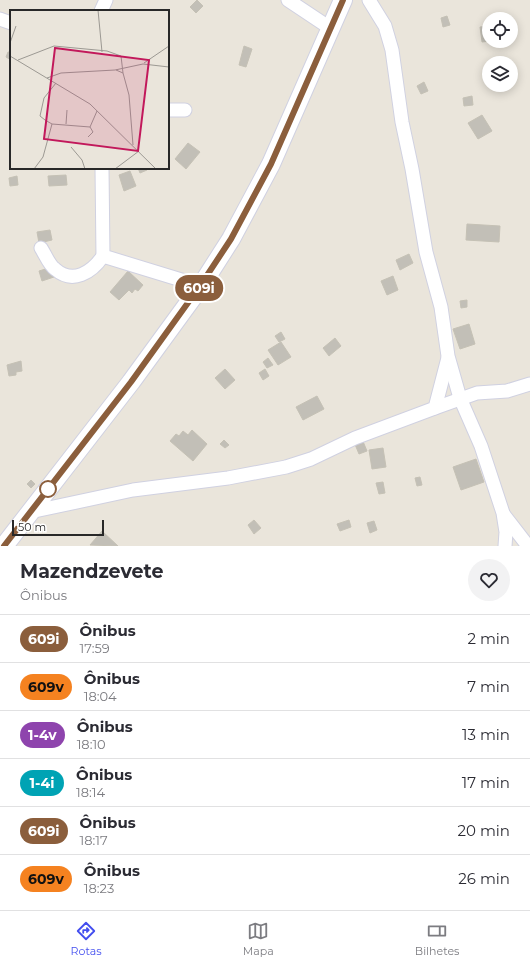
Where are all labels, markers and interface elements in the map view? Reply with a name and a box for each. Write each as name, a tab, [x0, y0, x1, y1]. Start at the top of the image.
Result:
inset map	[10, 10, 169, 169]
map controls	[482, 12, 518, 92]
button: locate	[482, 12, 518, 48]
button: layers	[482, 56, 518, 92]
line badge: 609i	[171, 275, 227, 301]
text: 609i	[183, 279, 215, 297]
unlabelled marker	[39, 480, 57, 498]
scale bar	[12, 518, 104, 537]
text: 50 m	[18, 520, 46, 534]
button: heart	[468, 559, 510, 601]
text: Mazendzevete	[20, 560, 163, 583]
text: Ônibus	[20, 587, 67, 603]
text: Ônibus	[80, 621, 136, 640]
text: 2 min	[467, 629, 510, 648]
text: 609i	[28, 630, 60, 648]
text: 17:59	[80, 640, 110, 656]
text: Ônibus	[84, 669, 140, 688]
text: 7 min	[467, 677, 510, 696]
text: 609v	[28, 678, 64, 696]
text: 18:04	[84, 688, 117, 704]
text: Ônibus	[77, 717, 133, 736]
text: 13 min	[462, 725, 510, 744]
text: 1-4v	[28, 726, 57, 744]
text: 18:10	[77, 736, 106, 752]
text: Ônibus	[76, 765, 132, 784]
text: 17 min	[462, 773, 510, 792]
text: 1-4i	[30, 774, 54, 792]
text: 18:14	[76, 784, 105, 800]
text: Ônibus	[80, 813, 136, 832]
text: 20 min	[458, 821, 510, 840]
text: 609i	[28, 822, 60, 840]
text: 18:17	[80, 832, 108, 848]
text: Ônibus	[84, 861, 140, 880]
text: 26 min	[458, 869, 510, 888]
text: 609v	[28, 870, 64, 888]
text: 18:23	[84, 880, 114, 896]
tab: Rotas	[71, 920, 102, 958]
tab: Mapa	[243, 920, 274, 958]
tab: Bilhetes	[415, 920, 459, 958]

